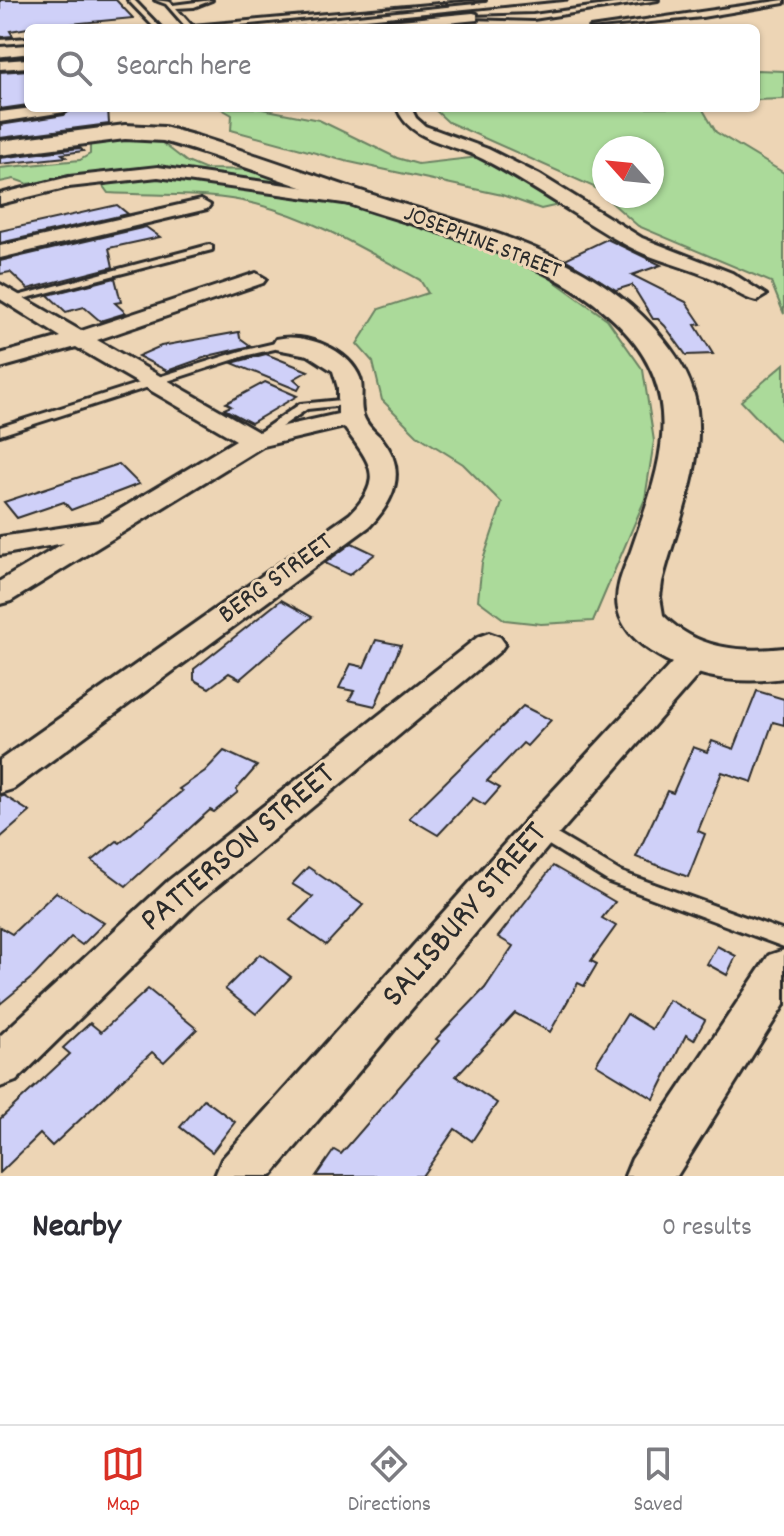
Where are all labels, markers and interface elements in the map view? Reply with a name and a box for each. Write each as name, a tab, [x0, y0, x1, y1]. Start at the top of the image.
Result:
search box	[24, 24, 760, 112]
icon: search	[52, 46, 96, 90]
text: Search here	[116, 47, 252, 90]
north arrow	[592, 136, 664, 208]
street label: JOSEPHINE STREET	[398, 197, 566, 289]
street label: BERG STREET	[211, 524, 343, 636]
street label: PATTERSON STREET	[131, 752, 348, 946]
street label: SALISBURY STREET	[371, 812, 561, 1020]
text: Nearby	[32, 1204, 121, 1253]
text: 0 results	[662, 1210, 752, 1247]
tab: Map	[101, 1442, 145, 1521]
tab: Directions	[348, 1442, 431, 1521]
tab: Saved	[634, 1442, 683, 1521]

